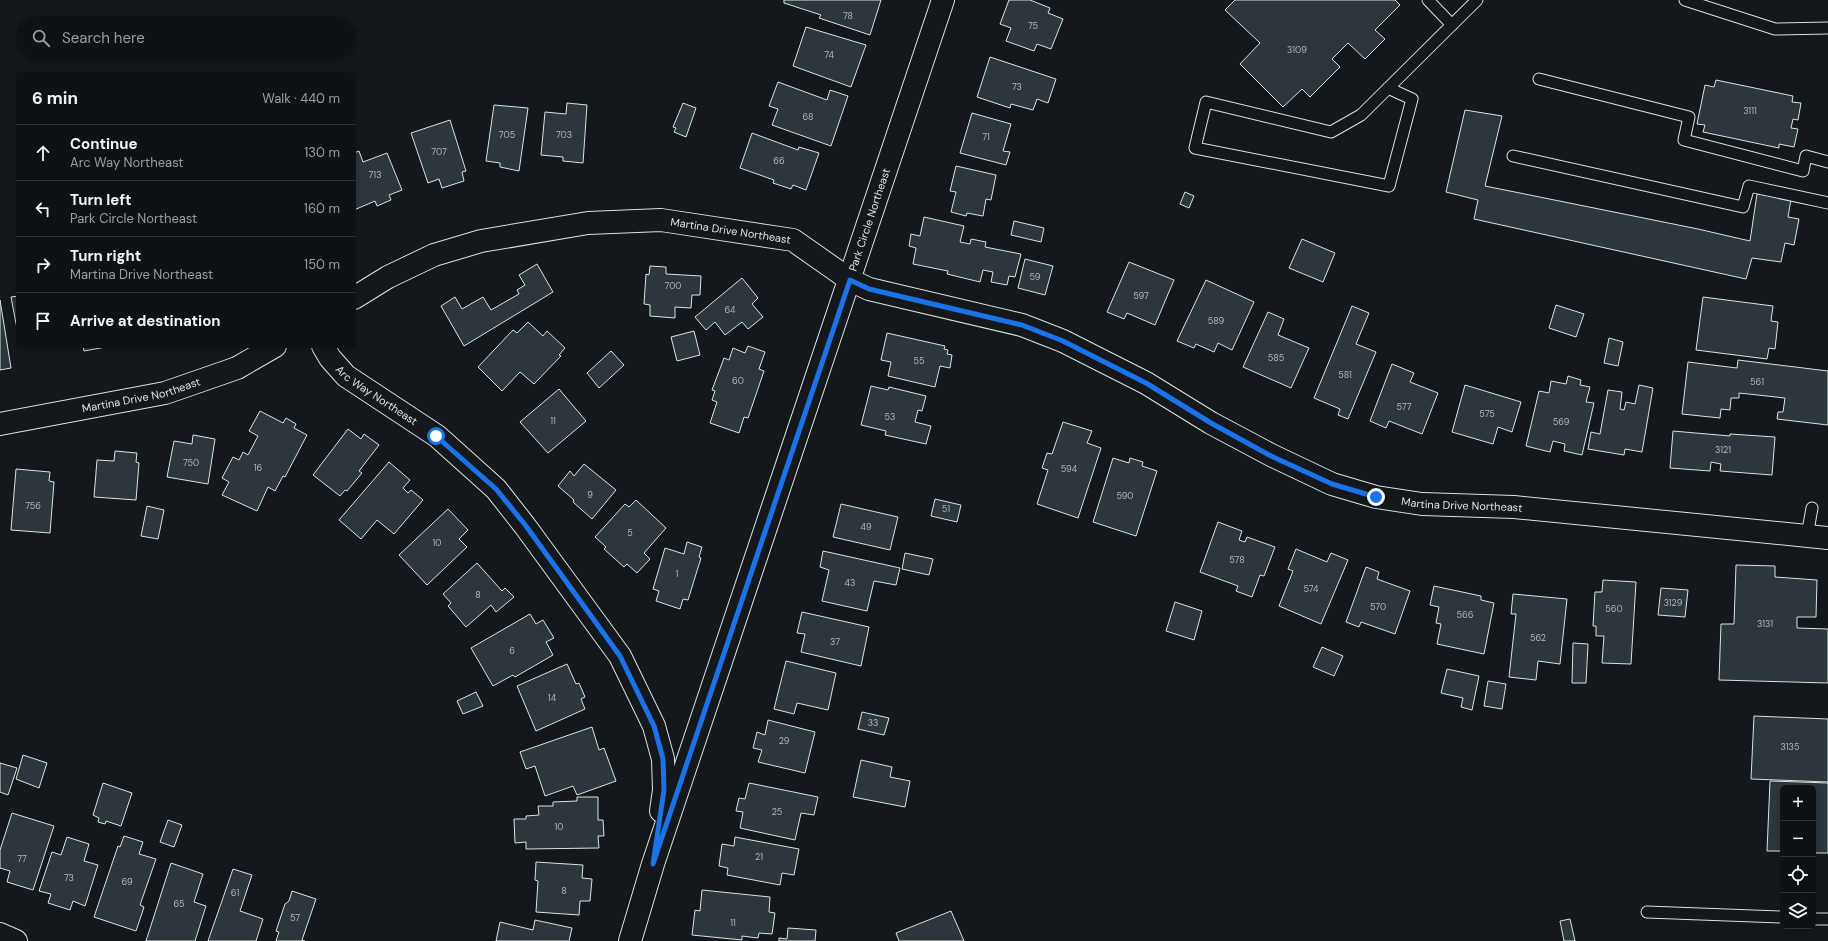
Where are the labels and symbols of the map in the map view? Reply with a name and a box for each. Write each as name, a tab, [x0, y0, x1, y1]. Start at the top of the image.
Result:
house number: 78	[843, 10, 853, 22]
house number: 75	[1028, 20, 1038, 32]
house number: 3109	[1287, 44, 1307, 56]
house number: 74	[824, 49, 834, 61]
house number: 73	[1012, 81, 1022, 93]
house number: 3111	[1743, 105, 1757, 117]
house number: 68	[802, 111, 814, 123]
house number: 705	[499, 129, 515, 141]
house number: 703	[556, 129, 572, 141]
house number: 71	[982, 131, 990, 143]
house number: 707	[431, 146, 447, 158]
house number: 66	[773, 155, 785, 167]
street label: Park Circle Northeast	[845, 166, 893, 273]
house number: 713	[369, 169, 381, 181]
street label: Martina Drive Northeast	[670, 215, 792, 247]
house number: 59	[1030, 271, 1041, 283]
house number: 700	[665, 280, 682, 292]
house number: 597	[1133, 290, 1149, 302]
house number: 64	[724, 304, 736, 316]
house number: 589	[1208, 315, 1225, 327]
house number: 585	[1268, 352, 1284, 364]
house number: 55	[914, 355, 924, 367]
street label: Arc Way Northeast	[333, 362, 420, 428]
house number: 581	[1338, 369, 1352, 381]
street label: Martina Drive Northeast	[81, 374, 202, 415]
house number: 60	[732, 375, 744, 387]
house number: 561	[1750, 376, 1764, 388]
house number: 577	[1397, 401, 1412, 413]
house number: 575	[1479, 408, 1495, 420]
house number: 53	[885, 411, 895, 423]
house number: 11	[550, 415, 556, 427]
house number: 569	[1553, 416, 1570, 428]
route start	[427, 427, 445, 445]
house number: 3121	[1715, 444, 1731, 456]
house number: 750	[183, 457, 199, 469]
house number: 16	[254, 462, 263, 474]
house number: 594	[1061, 463, 1078, 475]
route end	[1367, 488, 1385, 506]
house number: 9	[587, 489, 593, 501]
house number: 590	[1116, 490, 1134, 502]
street label: Martina Drive Northeast	[1400, 494, 1523, 515]
house number: 756	[25, 500, 41, 512]
house number: 51	[942, 503, 950, 515]
house number: 49	[860, 521, 872, 533]
house number: 5	[627, 527, 633, 539]
house number: 10	[433, 537, 441, 549]
house number: 578	[1229, 554, 1245, 566]
house number: 1	[676, 568, 679, 580]
house number: 43	[845, 577, 855, 589]
house number: 574	[1303, 583, 1319, 595]
house number: 8	[475, 589, 481, 601]
house number: 3129	[1664, 597, 1683, 609]
house number: 570	[1370, 601, 1386, 613]
house number: 560	[1605, 603, 1623, 615]
house number: 566	[1457, 609, 1474, 621]
house number: 3131	[1757, 618, 1773, 630]
house number: 562	[1530, 632, 1546, 644]
house number: 37	[830, 636, 840, 648]
house number: 6	[509, 645, 515, 657]
house number: 14	[548, 692, 557, 704]
house number: 33	[868, 717, 878, 729]
house number: 29	[779, 735, 790, 747]
house number: 3135	[1781, 741, 1799, 753]
house number: 25	[772, 806, 782, 818]
house number: 10	[555, 821, 563, 833]
house number: 21	[755, 851, 763, 863]
house number: 77	[17, 853, 27, 865]
house number: 73	[64, 872, 74, 884]
house number: 69	[121, 876, 133, 888]
house number: 8	[561, 885, 567, 897]
house number: 61	[231, 887, 239, 899]
house number: 65	[174, 898, 184, 910]
house number: 57	[290, 912, 300, 924]
house number: 11	[730, 917, 736, 929]

